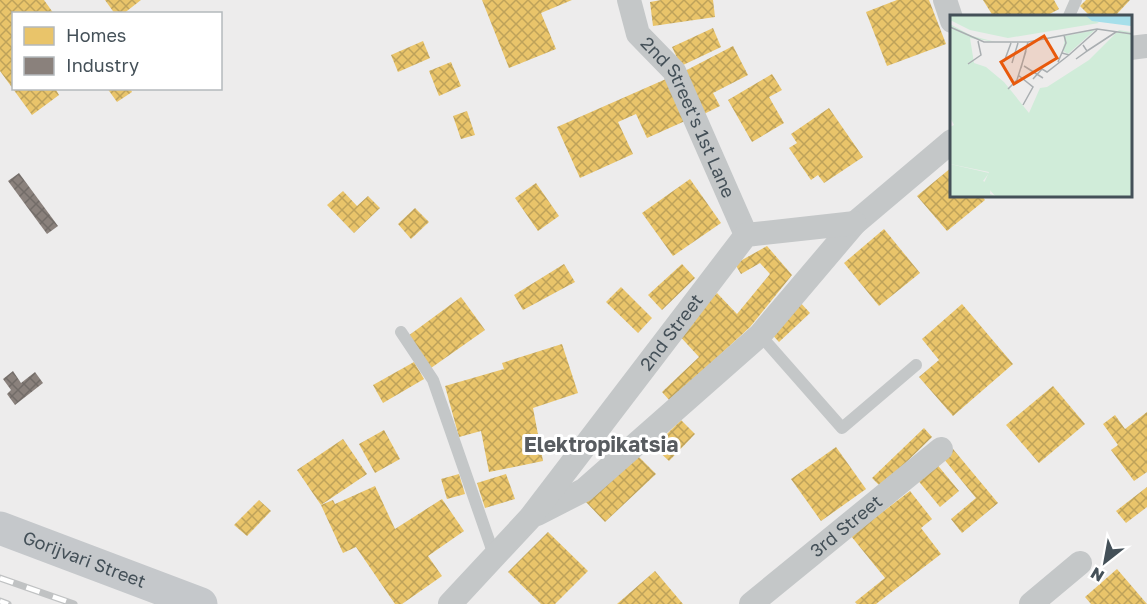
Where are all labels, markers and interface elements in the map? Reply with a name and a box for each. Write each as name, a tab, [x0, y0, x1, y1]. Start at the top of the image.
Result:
legend	[12, 12, 222, 90]
inset map	[950, 15, 1132, 196]
text: Homes	[66, 24, 126, 46]
street label: 2nd Street's 1st Lane	[637, 32, 740, 201]
text: Industry	[66, 54, 139, 76]
street label: 2nd Street	[635, 289, 707, 374]
district label: Elektropikatsia	[524, 431, 678, 457]
street label: 3rd Street	[805, 490, 886, 561]
street label: Gorijvari Street	[20, 526, 149, 592]
north arrow	[1075, 532, 1135, 592]
text: N	[1087, 563, 1108, 587]

